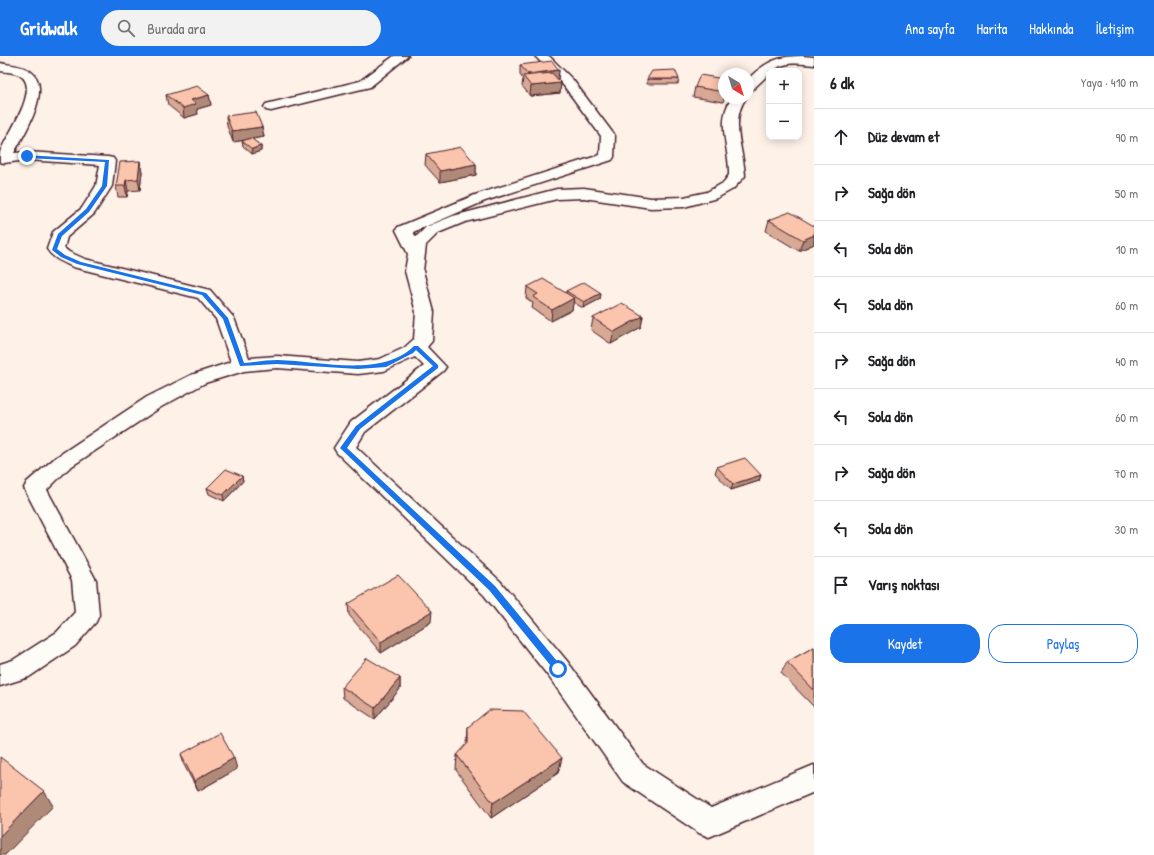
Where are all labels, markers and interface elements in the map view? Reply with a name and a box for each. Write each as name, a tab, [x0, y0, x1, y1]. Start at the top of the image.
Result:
search box	[101, 10, 381, 46]
text: Gridwalk	[20, 15, 77, 41]
icon: search	[115, 17, 137, 39]
text: Burada ara	[147, 18, 205, 39]
text: Ana sayfa	[905, 19, 954, 38]
text: Harita	[976, 19, 1007, 38]
text: Hakkında	[1029, 19, 1073, 38]
text: İletişim	[1095, 19, 1134, 38]
north arrow	[718, 68, 754, 104]
map controls	[766, 68, 802, 140]
button: +	[766, 68, 802, 104]
text: 6 dk	[830, 71, 854, 94]
text: Yaya · 410 m	[1081, 73, 1138, 91]
button: −	[766, 104, 802, 140]
icon: ahead	[830, 126, 852, 148]
text: Düz devam et	[868, 126, 939, 147]
text: 90 m	[1116, 128, 1138, 146]
route end	[18, 147, 36, 165]
icon: right	[830, 182, 852, 204]
text: Sağa dön	[868, 182, 915, 203]
text: 50 m	[1115, 184, 1138, 202]
icon: left	[830, 238, 852, 260]
text: Sola dön	[868, 238, 913, 259]
text: 10 m	[1116, 240, 1138, 258]
icon: left	[830, 294, 852, 316]
text: Sola dön	[868, 294, 913, 315]
text: 60 m	[1115, 296, 1138, 314]
icon: right	[830, 350, 852, 372]
text: Sağa dön	[868, 350, 915, 371]
text: 40 m	[1115, 352, 1138, 370]
icon: left	[830, 406, 852, 428]
text: Sola dön	[868, 406, 913, 427]
text: 60 m	[1115, 408, 1138, 426]
icon: right	[830, 462, 852, 484]
text: Sağa dön	[868, 462, 915, 483]
text: 70 m	[1114, 464, 1138, 482]
icon: left	[830, 518, 852, 540]
text: Sola dön	[868, 518, 913, 539]
text: 30 m	[1115, 520, 1138, 538]
icon: arrive	[830, 574, 852, 596]
text: Varış noktası	[868, 574, 940, 595]
button: Kaydet	[830, 624, 980, 663]
button: Paylaş	[988, 624, 1138, 663]
route start	[549, 660, 567, 678]

